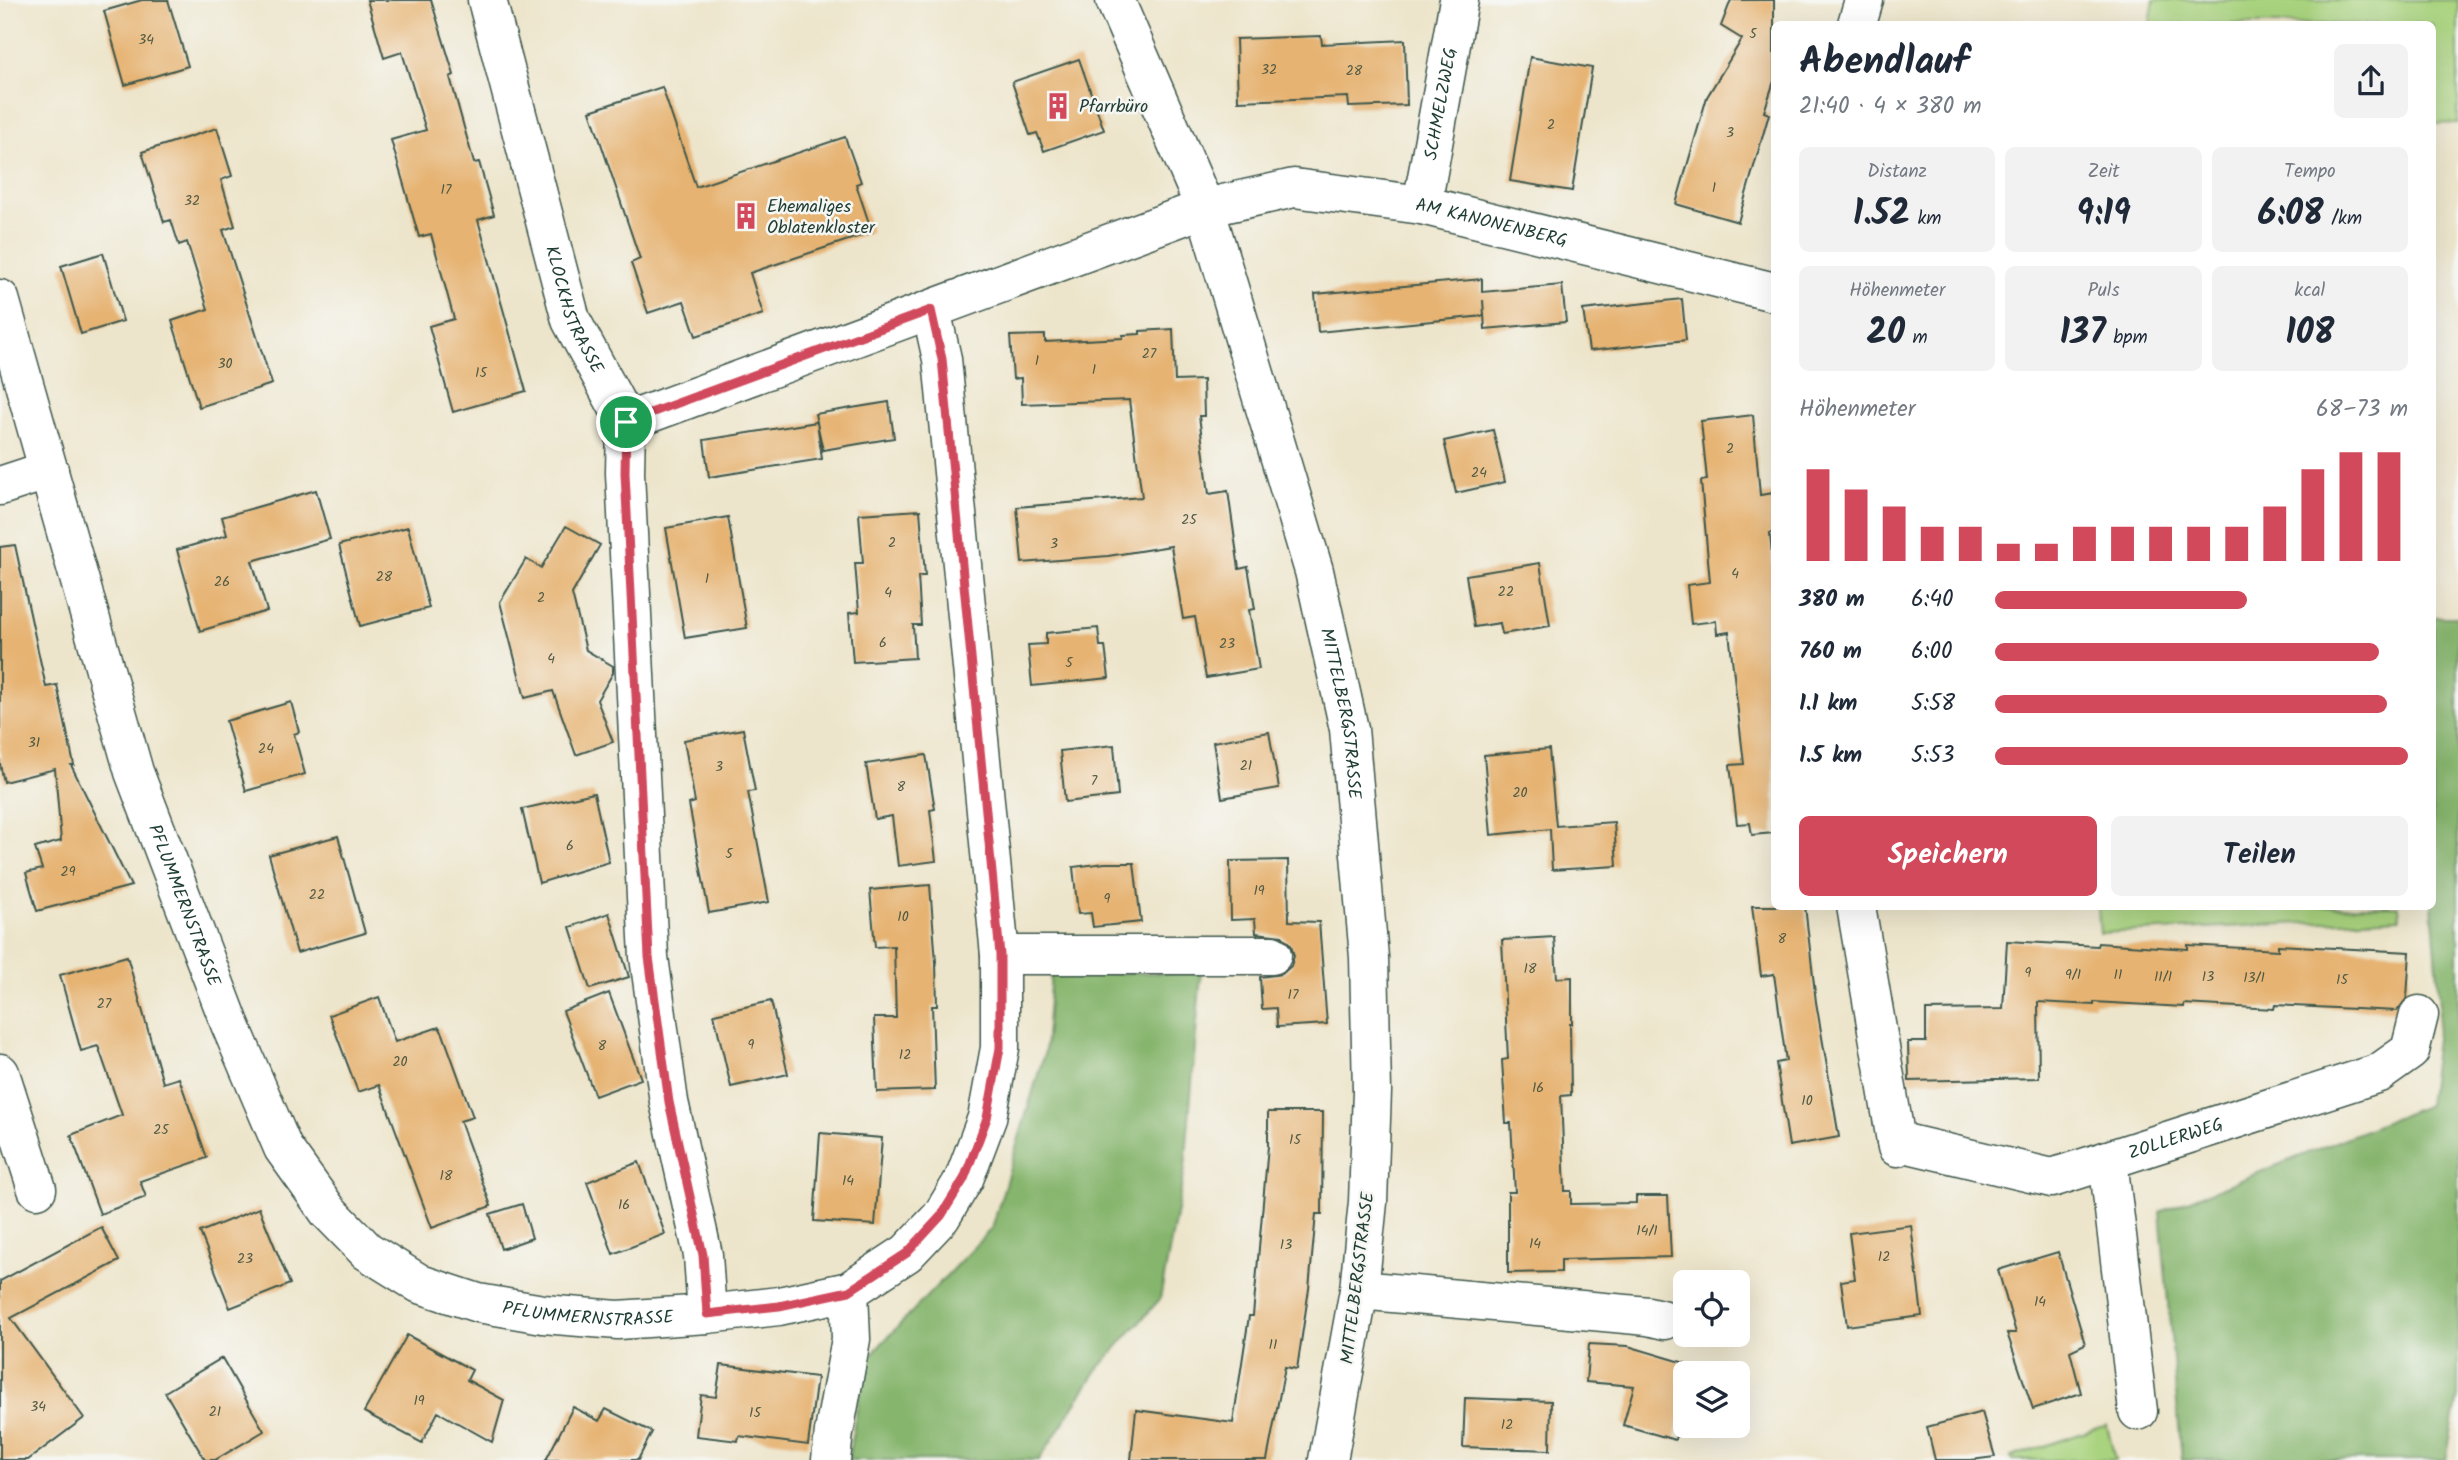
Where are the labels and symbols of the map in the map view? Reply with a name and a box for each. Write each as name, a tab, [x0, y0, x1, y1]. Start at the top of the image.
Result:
house number: 5	[1749, 23, 1758, 45]
house number: 34	[138, 29, 154, 51]
street label: SCHMELZWEG	[1417, 45, 1466, 162]
house number: 32	[1261, 59, 1277, 81]
house number: 28	[1346, 60, 1363, 82]
building icon: Pfarrbüro	[1043, 91, 1073, 121]
place label: Pfarrbüro	[1079, 93, 1148, 122]
house number: 2	[1547, 114, 1555, 136]
house number: 3	[1726, 122, 1734, 144]
house number: 1	[1712, 177, 1716, 199]
house number: 17	[441, 179, 452, 201]
house number: 32	[184, 190, 200, 212]
street label: AM KANONENBERG	[1414, 191, 1570, 256]
place label: Ehemaliges Oblatenkloster	[767, 193, 876, 243]
building icon: Ehemaliges Oblatenkloster	[731, 201, 761, 231]
street label: KLOCKHSTRASSE	[536, 243, 611, 380]
house number: 27	[1142, 343, 1157, 365]
house number: 1	[1035, 350, 1039, 372]
house number: 30	[218, 353, 233, 375]
house number: 1	[1092, 359, 1096, 381]
house number: 15	[475, 362, 488, 384]
pin	[596, 392, 656, 452]
house number: 2	[1726, 438, 1734, 460]
house number: 24	[1471, 462, 1487, 484]
house number: 25	[1181, 509, 1198, 531]
house number: 2	[888, 532, 896, 554]
house number: 3	[1050, 533, 1058, 555]
house number: 4	[1731, 563, 1739, 585]
house number: 28	[376, 566, 393, 588]
house number: 1	[705, 568, 709, 590]
house number: 26	[214, 571, 230, 593]
house number: 22	[1498, 581, 1514, 603]
house number: 4	[884, 582, 892, 604]
house number: 2	[537, 587, 545, 609]
street label: MITTELBERGSTRASSE	[1311, 626, 1368, 801]
house number: 6	[879, 632, 887, 654]
house number: 23	[1219, 633, 1235, 655]
house number: 4	[547, 648, 555, 670]
house number: 5	[1065, 652, 1074, 674]
house number: 31	[28, 732, 40, 754]
house number: 24	[258, 738, 274, 760]
house number: 21	[1240, 755, 1252, 777]
house number: 3	[715, 756, 723, 778]
house number: 7	[1091, 770, 1098, 792]
house number: 8	[897, 776, 906, 798]
house number: 20	[1512, 782, 1528, 804]
street label: PFLUMMERNSTRASSE	[139, 820, 228, 991]
house number: 6	[566, 835, 574, 857]
house number: 5	[725, 843, 734, 865]
house number: 29	[61, 861, 76, 883]
house number: 19	[1253, 880, 1265, 902]
house number: 22	[309, 884, 325, 906]
house number: 9	[1104, 888, 1111, 910]
house number: 10	[897, 906, 909, 928]
house number: 8	[1778, 928, 1787, 950]
house number: 18	[1524, 958, 1537, 980]
house number: 9	[2025, 962, 2032, 984]
house number: 9/1	[2065, 964, 2081, 986]
house number: 11	[2114, 964, 2122, 986]
house number: 11/1	[2154, 966, 2172, 988]
house number: 13	[2202, 966, 2214, 988]
house number: 13/1	[2243, 967, 2265, 989]
house number: 15	[2336, 969, 2349, 991]
house number: 17	[1288, 984, 1299, 1006]
house number: 27	[97, 993, 112, 1015]
house number: 9	[748, 1034, 755, 1056]
house number: 8	[598, 1035, 607, 1057]
house number: 12	[899, 1044, 911, 1066]
house number: 20	[392, 1051, 408, 1073]
house number: 16	[1532, 1077, 1544, 1099]
house number: 10	[1801, 1090, 1813, 1112]
street label: ZOLLERWEG	[2125, 1111, 2227, 1169]
house number: 25	[153, 1119, 170, 1141]
house number: 15	[1289, 1129, 1302, 1151]
house number: 18	[440, 1165, 453, 1187]
house number: 14	[842, 1170, 854, 1192]
street label: MITTELBERGSTRASSE	[1334, 1190, 1383, 1366]
house number: 16	[618, 1194, 630, 1216]
house number: 14/1	[1636, 1220, 1658, 1242]
house number: 14	[1529, 1233, 1541, 1255]
house number: 13	[1280, 1234, 1292, 1256]
house number: 12	[1878, 1246, 1890, 1268]
house number: 23	[237, 1248, 253, 1270]
house number: 14	[2034, 1291, 2046, 1313]
street label: PFLUMMERNSTRASSE	[500, 1294, 675, 1336]
house number: 11	[1269, 1334, 1277, 1356]
house number: 19	[413, 1390, 425, 1412]
house number: 34	[30, 1396, 46, 1418]
house number: 21	[209, 1401, 221, 1423]
house number: 15	[749, 1402, 762, 1424]
house number: 12	[1501, 1414, 1513, 1436]

